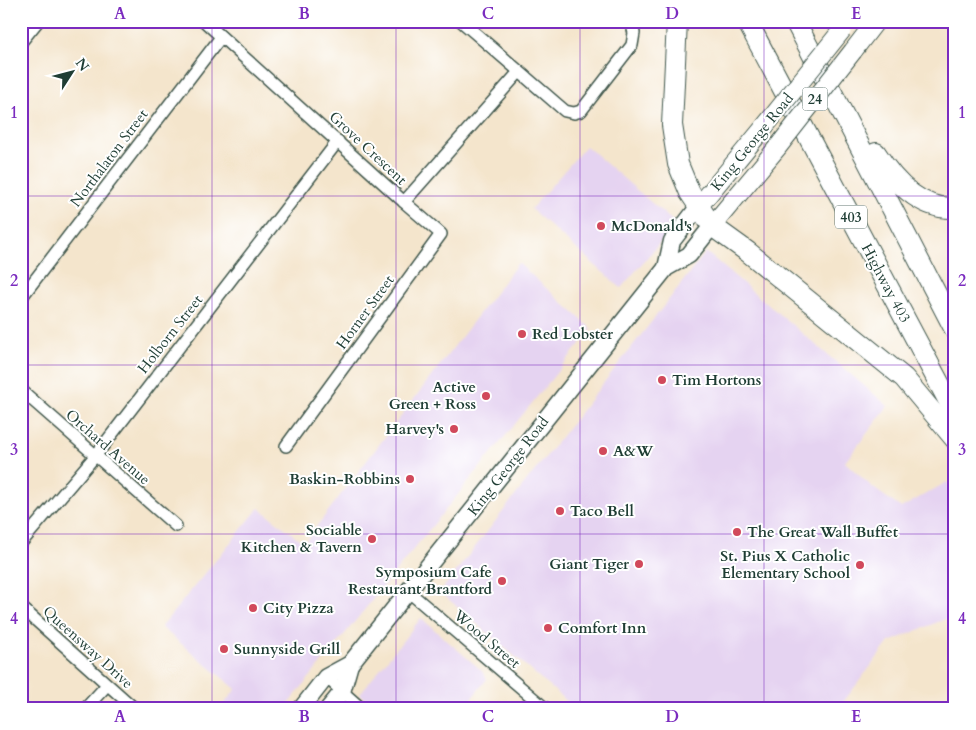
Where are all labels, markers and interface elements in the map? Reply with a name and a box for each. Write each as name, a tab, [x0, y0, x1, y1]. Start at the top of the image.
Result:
text: A	[114, 3, 126, 25]
text: B	[298, 3, 310, 25]
text: C	[482, 3, 494, 25]
text: D	[665, 3, 679, 25]
text: E	[851, 3, 861, 25]
north arrow	[48, 48, 98, 98]
text: N	[71, 54, 93, 75]
road number: 24	[802, 88, 828, 110]
street label: King George Road	[706, 89, 798, 195]
text: 1	[10, 102, 18, 124]
text: 1	[958, 102, 966, 124]
street label: Northalaton Street	[66, 105, 153, 211]
street label: Grove Crescent	[325, 107, 411, 189]
road number: 403	[835, 206, 867, 228]
place label: McDonald's	[611, 216, 692, 236]
marker: McDonald's	[595, 220, 607, 232]
street label: Highway 403	[857, 240, 915, 326]
text: 2	[10, 270, 18, 292]
text: 2	[958, 270, 966, 292]
street label: Horner Street	[331, 271, 399, 353]
street label: Holborn Street	[133, 290, 207, 377]
place label: Red Lobster	[532, 324, 614, 344]
marker: Red Lobster	[516, 328, 528, 340]
place label: Tim Hortons	[672, 370, 761, 390]
marker: Tim Hortons	[656, 374, 668, 386]
place label: Active Green + Ross	[389, 377, 476, 414]
marker: Active Green + Ross	[480, 390, 492, 402]
street label: Orchard Avenue	[61, 405, 155, 489]
street label: King George Road	[463, 412, 553, 520]
place label: Harvey's	[386, 419, 444, 439]
marker: Harvey's	[448, 423, 460, 435]
text: 3	[10, 439, 18, 461]
text: 3	[958, 439, 966, 461]
place label: A&W	[613, 441, 654, 461]
marker: A&W	[597, 445, 609, 457]
place label: Baskin-Robbins	[289, 469, 400, 489]
marker: Baskin-Robbins	[404, 473, 416, 485]
place label: Taco Bell	[570, 501, 634, 521]
marker: Taco Bell	[554, 505, 566, 517]
place label: Sociable Kitchen & Tavern	[241, 520, 362, 557]
place label: The Great Wall Buffet	[747, 522, 899, 542]
marker: The Great Wall Buffet	[731, 526, 743, 538]
marker: Sociable Kitchen & Tavern	[366, 533, 378, 545]
place label: St. Pius X Catholic Elementary School	[720, 546, 851, 583]
place label: Giant Tiger	[549, 554, 630, 574]
marker: Giant Tiger	[633, 558, 645, 570]
marker: St. Pius X Catholic Elementary School	[854, 559, 866, 571]
place label: Symposium Cafe Restaurant Brantford	[348, 562, 492, 599]
marker: Symposium Cafe Restaurant Brantford	[496, 575, 508, 587]
place label: City Pizza	[263, 598, 334, 618]
street label: Queensway Drive	[39, 601, 138, 693]
marker: City Pizza	[247, 602, 259, 614]
street label: Wood Street	[449, 605, 525, 673]
text: 4	[10, 608, 18, 630]
text: 4	[958, 608, 966, 630]
place label: Comfort Inn	[558, 618, 647, 638]
marker: Comfort Inn	[542, 622, 554, 634]
place label: Sunnyside Grill	[234, 639, 341, 659]
marker: Sunnyside Grill	[218, 643, 230, 655]
text: A	[114, 706, 126, 728]
text: B	[298, 706, 310, 728]
text: C	[482, 706, 494, 728]
text: D	[665, 706, 679, 728]
text: E	[851, 706, 861, 728]

